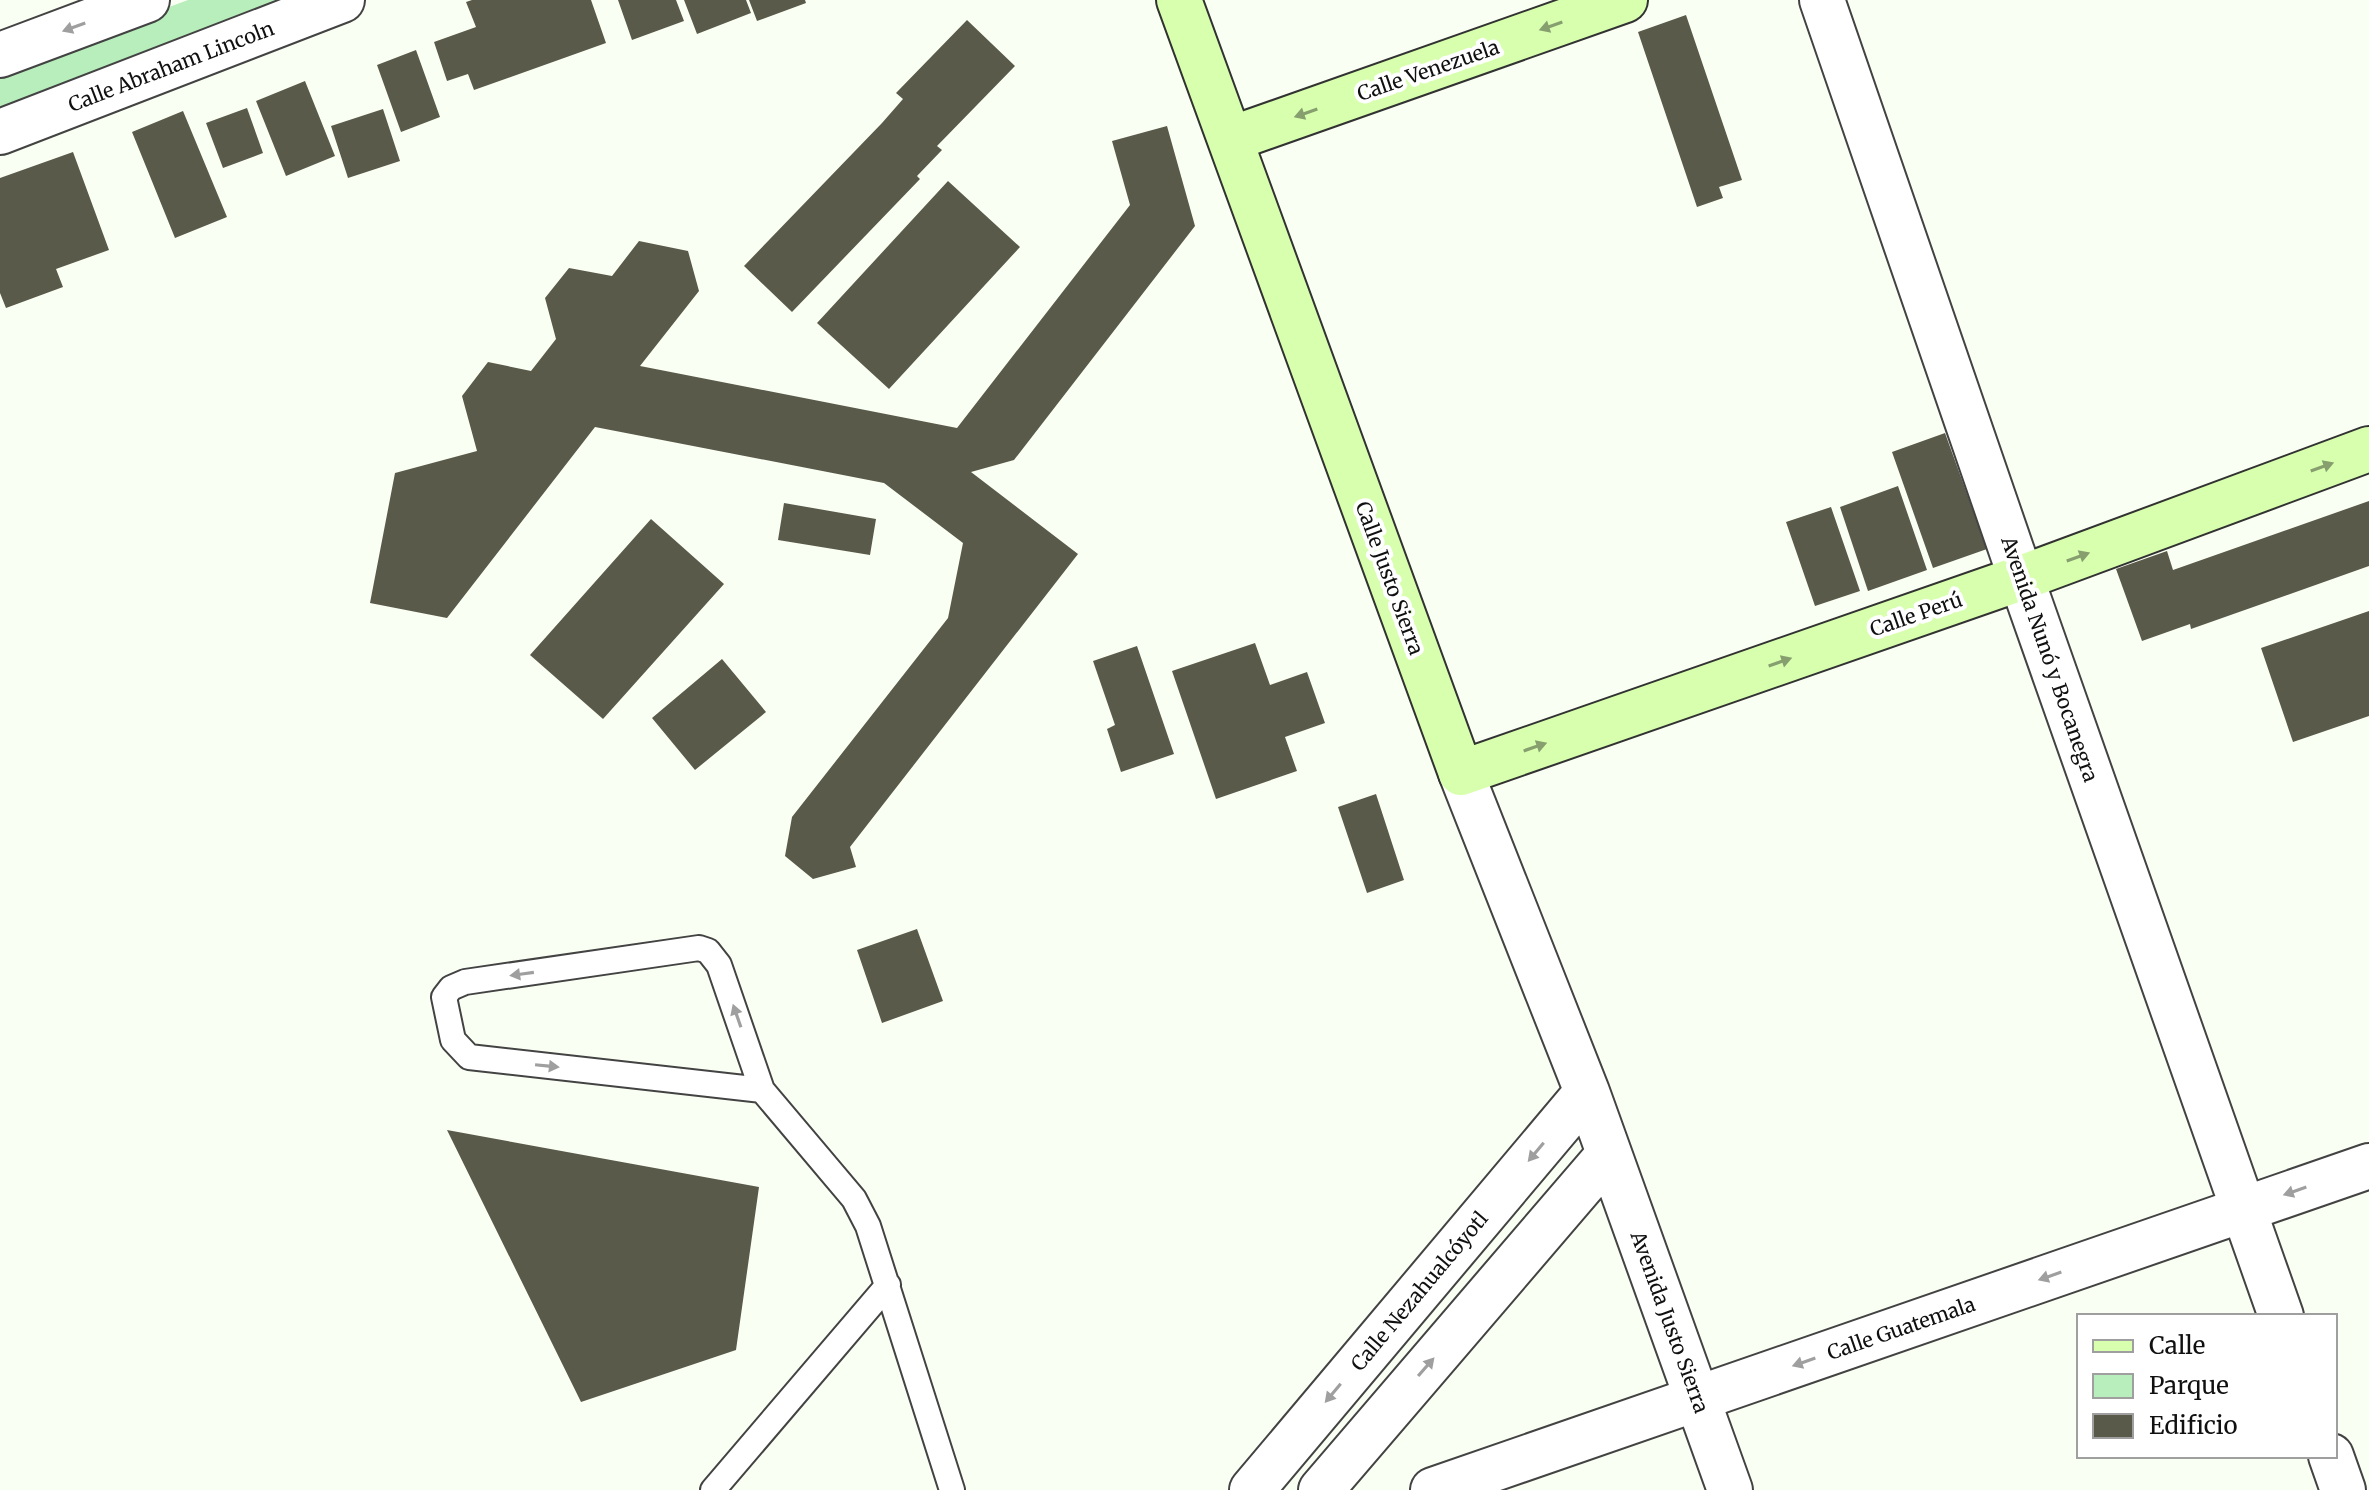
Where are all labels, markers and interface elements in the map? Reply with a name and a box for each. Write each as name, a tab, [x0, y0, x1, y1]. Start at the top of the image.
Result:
street label: Calle Abraham Lincoln	[65, 15, 277, 117]
one-way arrow	[1539, 20, 1563, 33]
one-way arrow	[62, 21, 86, 34]
street label: Calle Venezuela	[1354, 34, 1503, 106]
one-way arrow	[1294, 107, 1318, 119]
one-way arrow	[2310, 460, 2334, 473]
street label: Calle Justo Sierra	[1351, 498, 1429, 658]
street label: Avenida Nunó y Bocanegra	[1996, 532, 2104, 785]
one-way arrow	[2066, 550, 2090, 563]
street label: Calle Perú	[1866, 587, 1966, 641]
one-way arrow	[1768, 655, 1792, 667]
one-way arrow	[1523, 740, 1547, 753]
one-way arrow	[509, 968, 534, 981]
one-way arrow	[730, 1004, 742, 1028]
one-way arrow	[534, 1059, 559, 1072]
one-way arrow	[1528, 1141, 1545, 1161]
one-way arrow	[2283, 1186, 2307, 1198]
street label: Calle Nezahualcóyotl	[1345, 1206, 1493, 1376]
street label: Avenida Justo Sierra	[1625, 1227, 1715, 1417]
one-way arrow	[2037, 1271, 2061, 1283]
street label: Calle Guatemala	[1824, 1291, 1978, 1365]
legend	[2077, 1314, 2337, 1458]
text: Calle	[2149, 1330, 2205, 1361]
one-way arrow	[1792, 1356, 1816, 1369]
one-way arrow	[1417, 1357, 1434, 1377]
text: Parque	[2149, 1370, 2229, 1401]
one-way arrow	[1325, 1383, 1342, 1403]
text: Edificio	[2149, 1410, 2237, 1441]

